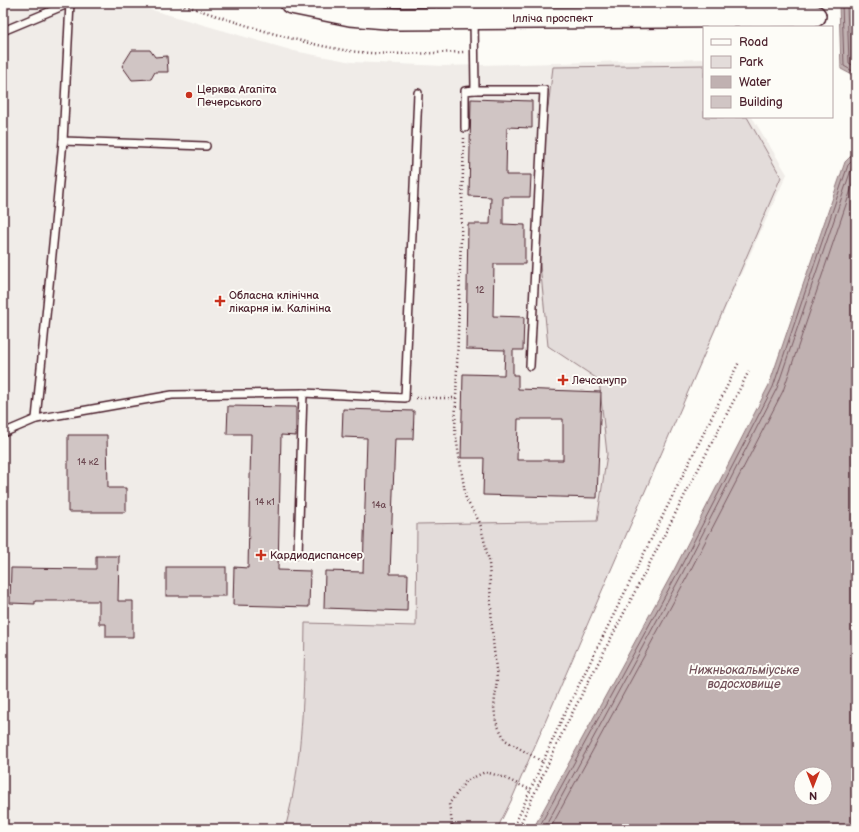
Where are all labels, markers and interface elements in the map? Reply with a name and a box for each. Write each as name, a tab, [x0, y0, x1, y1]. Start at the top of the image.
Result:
street label: Ілліча проспект	[512, 12, 593, 25]
legend	[703, 26, 833, 118]
text: Road	[739, 35, 768, 50]
text: Park	[739, 55, 763, 70]
text: Water	[739, 75, 771, 90]
place label: Церква Агапіта Печерського	[197, 83, 277, 109]
marker: Церква Агапіта Печерського	[184, 90, 194, 100]
text: Building	[739, 95, 783, 110]
house number: 12	[476, 285, 485, 296]
place label: Обласна клінічна лікарня ім. Калініна	[229, 289, 331, 315]
marker: Обласна клінічна лікарня ім. Калініна	[214, 295, 226, 307]
marker: Лечсанупр	[557, 374, 569, 386]
place label: Лечсанупр	[571, 374, 627, 387]
house number: 14 к2	[77, 457, 99, 468]
house number: 14 к1	[255, 497, 275, 508]
house number: 14а	[372, 500, 387, 511]
marker: Кардиодиспансер	[255, 549, 267, 561]
place label: Кардиодиспансер	[270, 549, 364, 562]
water label: Нижньокальміуське водосховище	[689, 663, 800, 692]
north arrow	[793, 766, 833, 806]
text: N	[809, 789, 817, 802]

